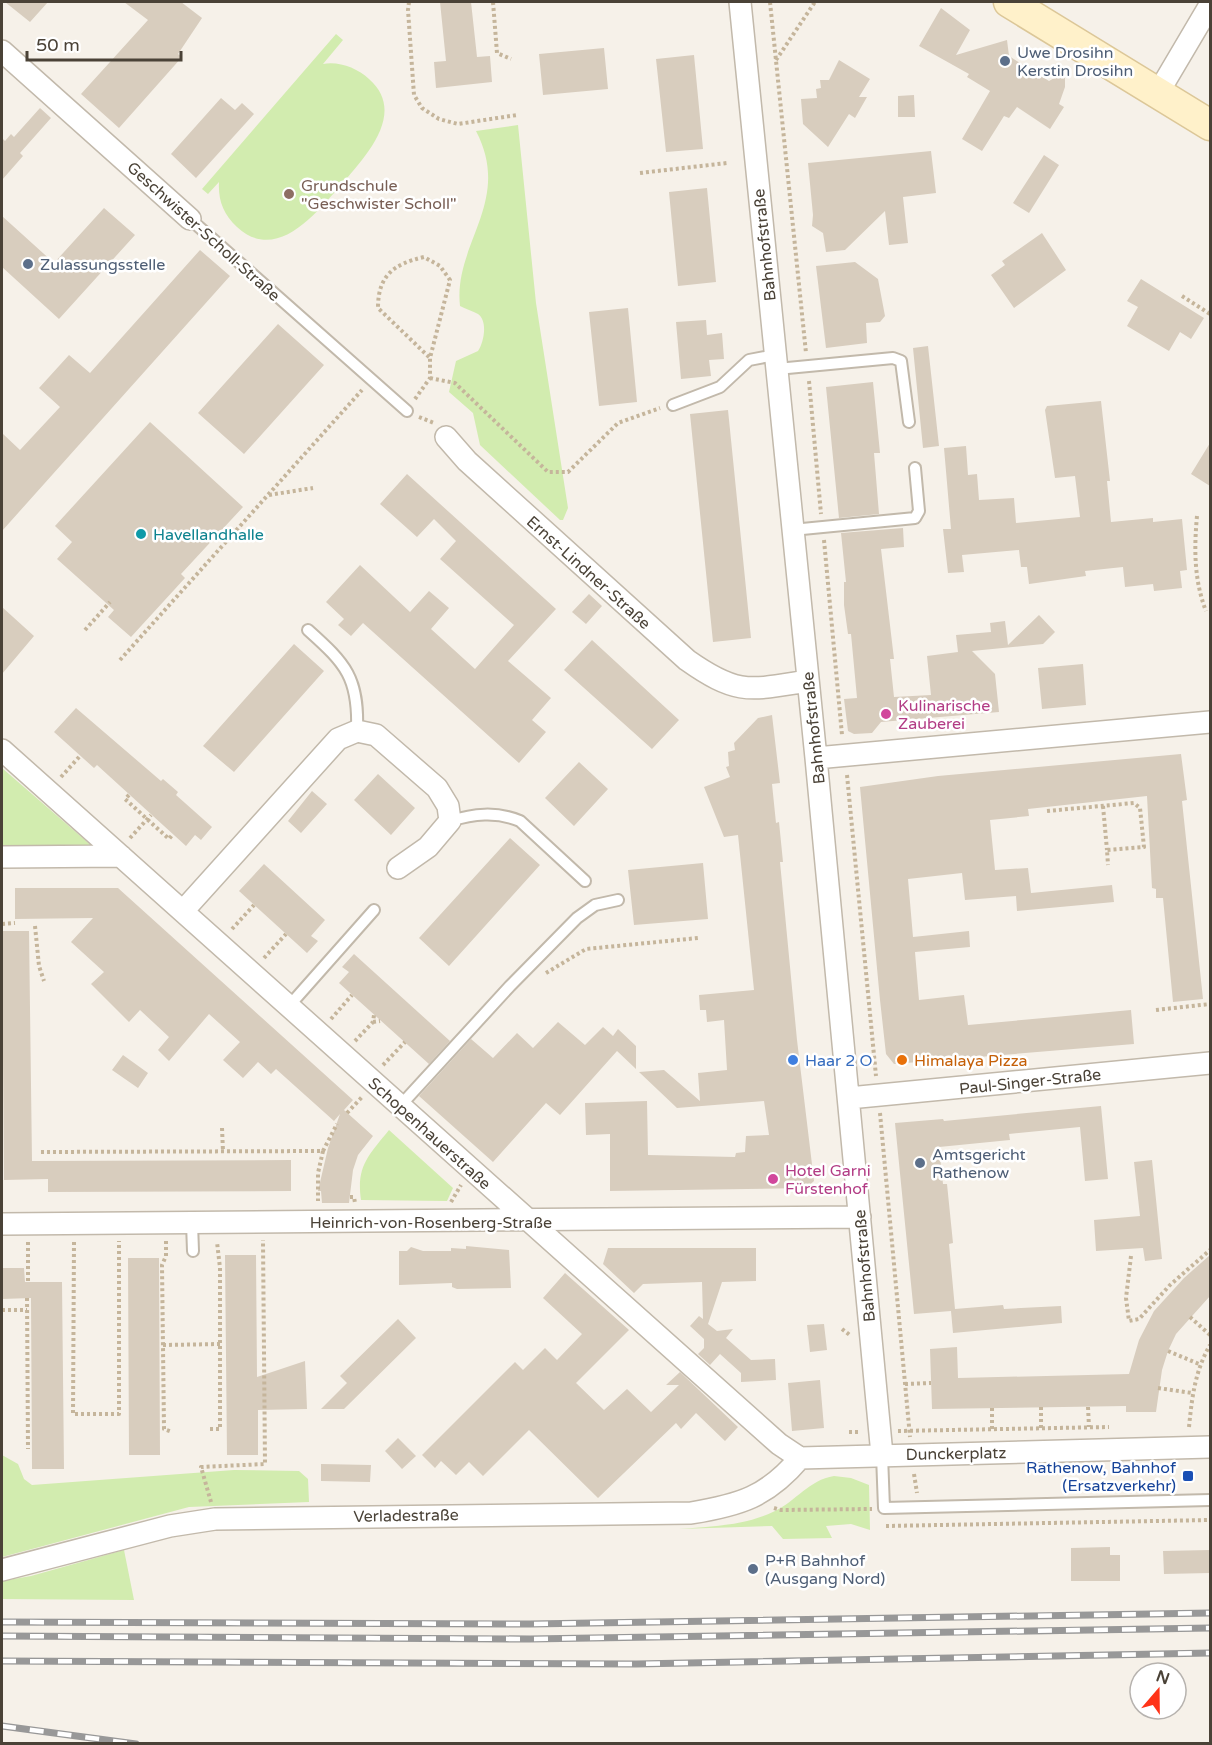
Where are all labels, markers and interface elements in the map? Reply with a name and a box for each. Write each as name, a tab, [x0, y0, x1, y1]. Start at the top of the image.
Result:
scale bar	[27, 24, 182, 62]
text: 50 m	[36, 34, 80, 56]
place label: Uwe Drosihn Kerstin Drosihn	[1017, 43, 1133, 81]
marker: Uwe Drosihn Kerstin Drosihn	[998, 54, 1012, 68]
street label: Geschwister-Scholl-Straße	[123, 158, 284, 306]
place label: Grundschule "Geschwister Scholl"	[301, 176, 457, 214]
marker: Grundschule "Geschwister Scholl"	[282, 187, 296, 201]
street label: Bahnhofstraße	[749, 188, 781, 302]
place label: Zulassungsstelle	[40, 255, 165, 275]
marker: Zulassungsstelle	[21, 257, 35, 271]
street label: Ernst-Lindner-Straße	[522, 512, 654, 634]
place label: Havellandhalle	[153, 525, 264, 545]
marker: Havellandhalle	[134, 527, 148, 541]
street label: Bahnhofstraße	[798, 671, 830, 785]
place label: Kulinarische Zauberei	[898, 696, 990, 734]
marker: Kulinarische Zauberei	[879, 707, 893, 721]
place label: Haar 2 O	[805, 1051, 873, 1071]
place label: Himalaya Pizza	[914, 1051, 1028, 1071]
marker: Haar 2 O	[786, 1053, 800, 1067]
marker: Himalaya Pizza	[895, 1053, 909, 1067]
street label: Paul-Singer-Straße	[958, 1065, 1102, 1099]
street label: Schopenhauerstraße	[364, 1073, 495, 1194]
place label: Amtsgericht Rathenow	[932, 1145, 1026, 1183]
marker: Amtsgericht Rathenow	[913, 1156, 927, 1170]
place label: Hotel Garni Fürstenhof	[785, 1161, 871, 1199]
marker: Hotel Garni Fürstenhof	[766, 1172, 780, 1186]
street label: Bahnhofstraße	[850, 1209, 880, 1323]
street label: Heinrich-von-Rosenberg-Straße	[310, 1213, 552, 1233]
street label: Dunckerplatz	[906, 1443, 1007, 1465]
place label: Rathenow, Bahnhof (Ersatzverkehr)	[1026, 1458, 1177, 1496]
marker: Rathenow, Bahnhof (Ersatzverkehr)	[1181, 1469, 1195, 1483]
street label: Verladestraße	[353, 1505, 459, 1527]
place label: P+R Bahnhof (Ausgang Nord)	[765, 1551, 885, 1589]
marker: P+R Bahnhof (Ausgang Nord)	[746, 1562, 760, 1576]
north arrow	[1128, 1661, 1188, 1721]
text: N	[1153, 1666, 1172, 1689]

